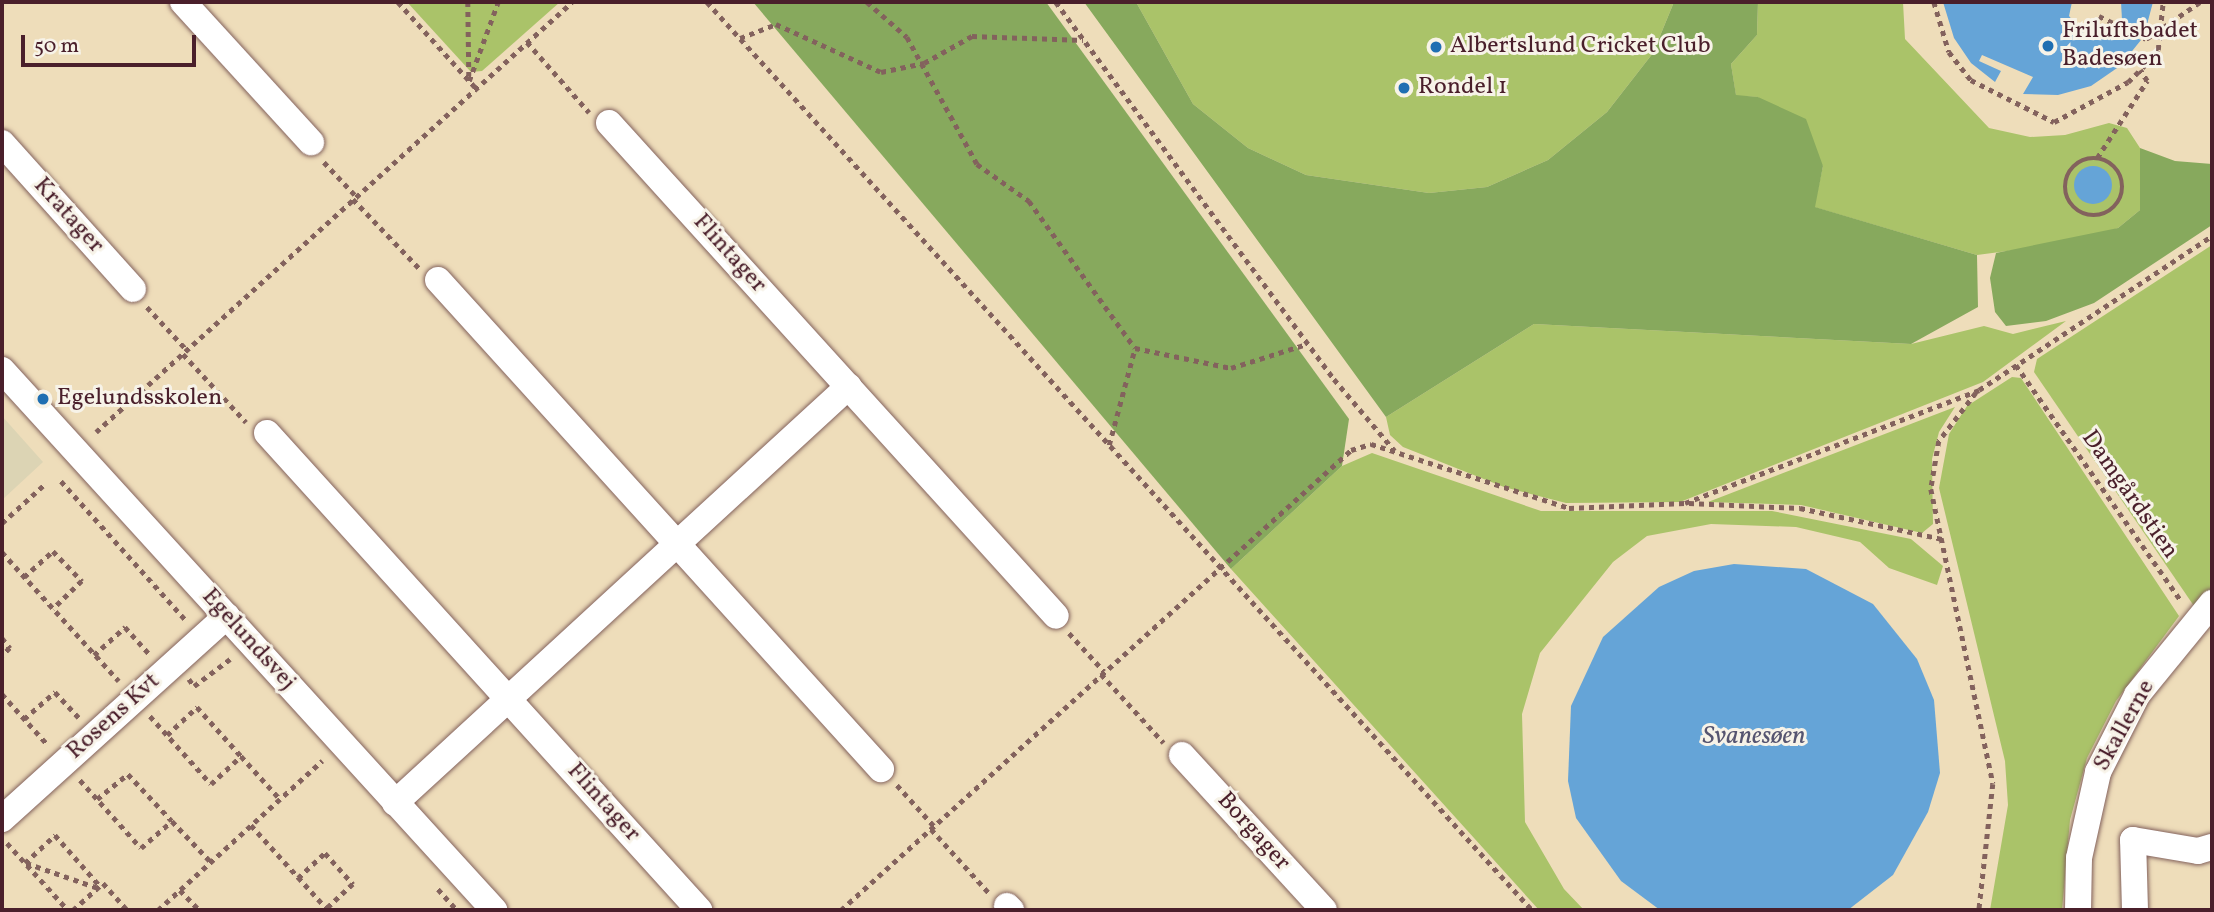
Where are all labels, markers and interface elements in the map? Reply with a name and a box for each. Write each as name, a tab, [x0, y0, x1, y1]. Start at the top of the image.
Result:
place label: Friluftsbadet Badesøen	[2062, 18, 2198, 74]
scale bar	[24, 21, 200, 65]
text: 50 m	[34, 32, 79, 61]
place label: Albertslund Cricket Club	[1450, 33, 1711, 61]
marker: Friluftsbadet Badesøen	[2040, 38, 2056, 54]
marker: Albertslund Cricket Club	[1428, 39, 1444, 55]
place label: Rondel 1	[1418, 74, 1507, 102]
marker: Rondel 1	[1396, 80, 1412, 96]
street label: Kratager	[27, 172, 109, 260]
street label: Flintager	[686, 209, 772, 299]
place label: Egelundsskolen	[57, 385, 222, 413]
marker: Egelundsskolen	[35, 391, 51, 407]
street label: Damgårdstien	[2074, 425, 2184, 565]
street label: Egelundsvej	[195, 583, 301, 697]
street label: Rosens Kvt	[61, 668, 167, 766]
street label: Skallerne	[2088, 675, 2162, 777]
water label: Svanesøen	[1702, 721, 1806, 753]
street label: Flintager	[560, 758, 646, 848]
street label: Borgager	[1210, 787, 1296, 877]

